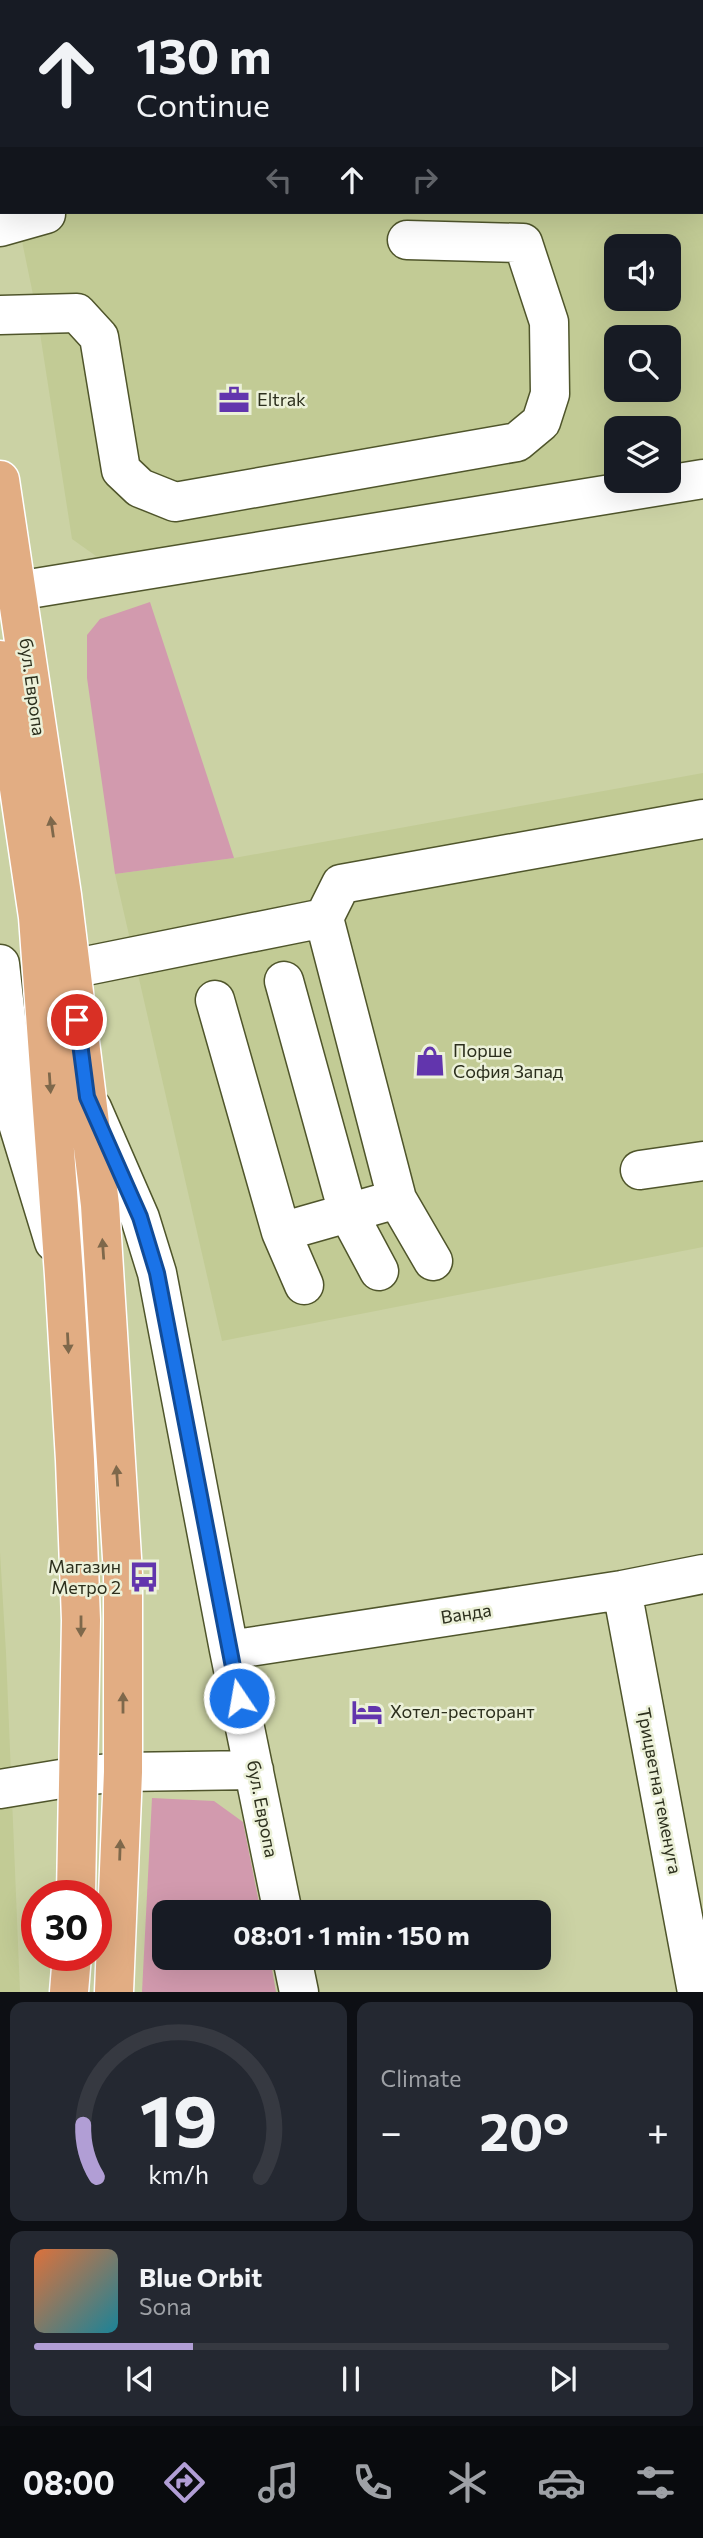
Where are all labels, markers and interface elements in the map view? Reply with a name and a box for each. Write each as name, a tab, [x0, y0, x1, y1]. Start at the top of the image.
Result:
text: 130 m	[136, 24, 271, 84]
icon: ahead	[21, 28, 112, 119]
text: Continue	[136, 84, 270, 124]
icon: left	[260, 161, 298, 199]
icon: ahead	[333, 161, 371, 199]
icon: right	[406, 161, 444, 199]
map controls	[604, 234, 681, 493]
button: sound	[604, 234, 681, 311]
button: search	[604, 325, 681, 402]
office icon: Eltrak	[217, 383, 251, 417]
place label: Eltrak	[257, 388, 306, 410]
button: layers	[604, 416, 681, 493]
street label: бул. Европа	[15, 637, 51, 737]
one-way arrow	[47, 816, 58, 838]
pin	[47, 990, 107, 1050]
icon: arrive	[58, 1001, 96, 1039]
place label: Порше София Запад	[453, 1039, 564, 1082]
shop icon: Порше София Запад	[413, 1044, 447, 1078]
one-way arrow	[45, 1072, 56, 1094]
one-way arrow	[97, 1238, 108, 1260]
one-way arrow	[63, 1332, 74, 1354]
one-way arrow	[111, 1465, 122, 1487]
place label: Магазин Метро 2	[48, 1555, 121, 1598]
bus stop icon: Магазин Метро 2	[127, 1560, 161, 1594]
street label: Ванда	[439, 1598, 493, 1628]
one-way arrow	[75, 1615, 87, 1637]
position arrow	[202, 1661, 276, 1735]
one-way arrow	[117, 1692, 129, 1714]
hotel icon: Хотел-ресторант	[350, 1695, 384, 1729]
place label: Хотел-ресторант	[390, 1700, 535, 1722]
street label: Трицветна теменуга	[633, 1706, 687, 1876]
street label: бул. Европа	[243, 1758, 283, 1859]
one-way arrow	[114, 1839, 125, 1861]
speed limit sign: 30	[21, 1880, 112, 1971]
text: 08:01 · 1 min · 150 m	[233, 1919, 470, 1950]
text: Climate	[381, 2064, 462, 2092]
text: 19	[139, 2074, 217, 2163]
text: 20°	[479, 2098, 569, 2162]
text: −	[381, 2107, 402, 2154]
text: +	[647, 2107, 669, 2154]
text: km/h	[148, 2159, 209, 2189]
text: Blue Orbit	[139, 2261, 262, 2292]
text: Sona	[139, 2292, 191, 2320]
icon: previous	[121, 2360, 159, 2398]
icon: pause	[332, 2360, 370, 2398]
icon: next	[544, 2360, 582, 2398]
icon: directions	[160, 2458, 209, 2507]
icon: music	[254, 2458, 303, 2507]
icon: phone	[348, 2458, 397, 2507]
icon: climate	[443, 2458, 492, 2507]
icon: car	[537, 2458, 586, 2507]
icon: filters	[631, 2458, 680, 2507]
text: 08:00	[23, 2462, 115, 2502]

